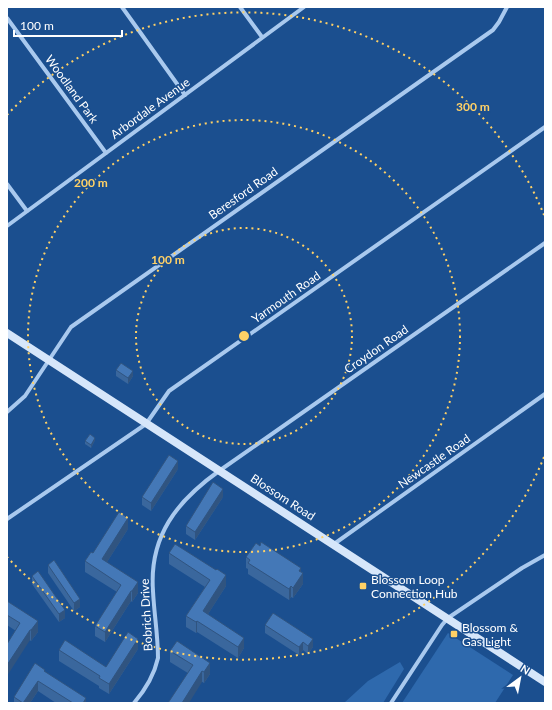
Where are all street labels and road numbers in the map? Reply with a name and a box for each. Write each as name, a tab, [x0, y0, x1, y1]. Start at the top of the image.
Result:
street label: Woodland Park	[42, 52, 102, 127]
street label: Arbordale Avenue	[107, 74, 193, 142]
street label: Beresford Road	[206, 164, 280, 222]
street label: Yarmouth Road	[249, 268, 323, 326]
street label: Croydon Road	[341, 321, 411, 377]
street label: Newcastle Road	[395, 431, 473, 491]
street label: Blossom Road	[248, 471, 318, 523]
street label: Bobrich Drive	[137, 578, 155, 652]

